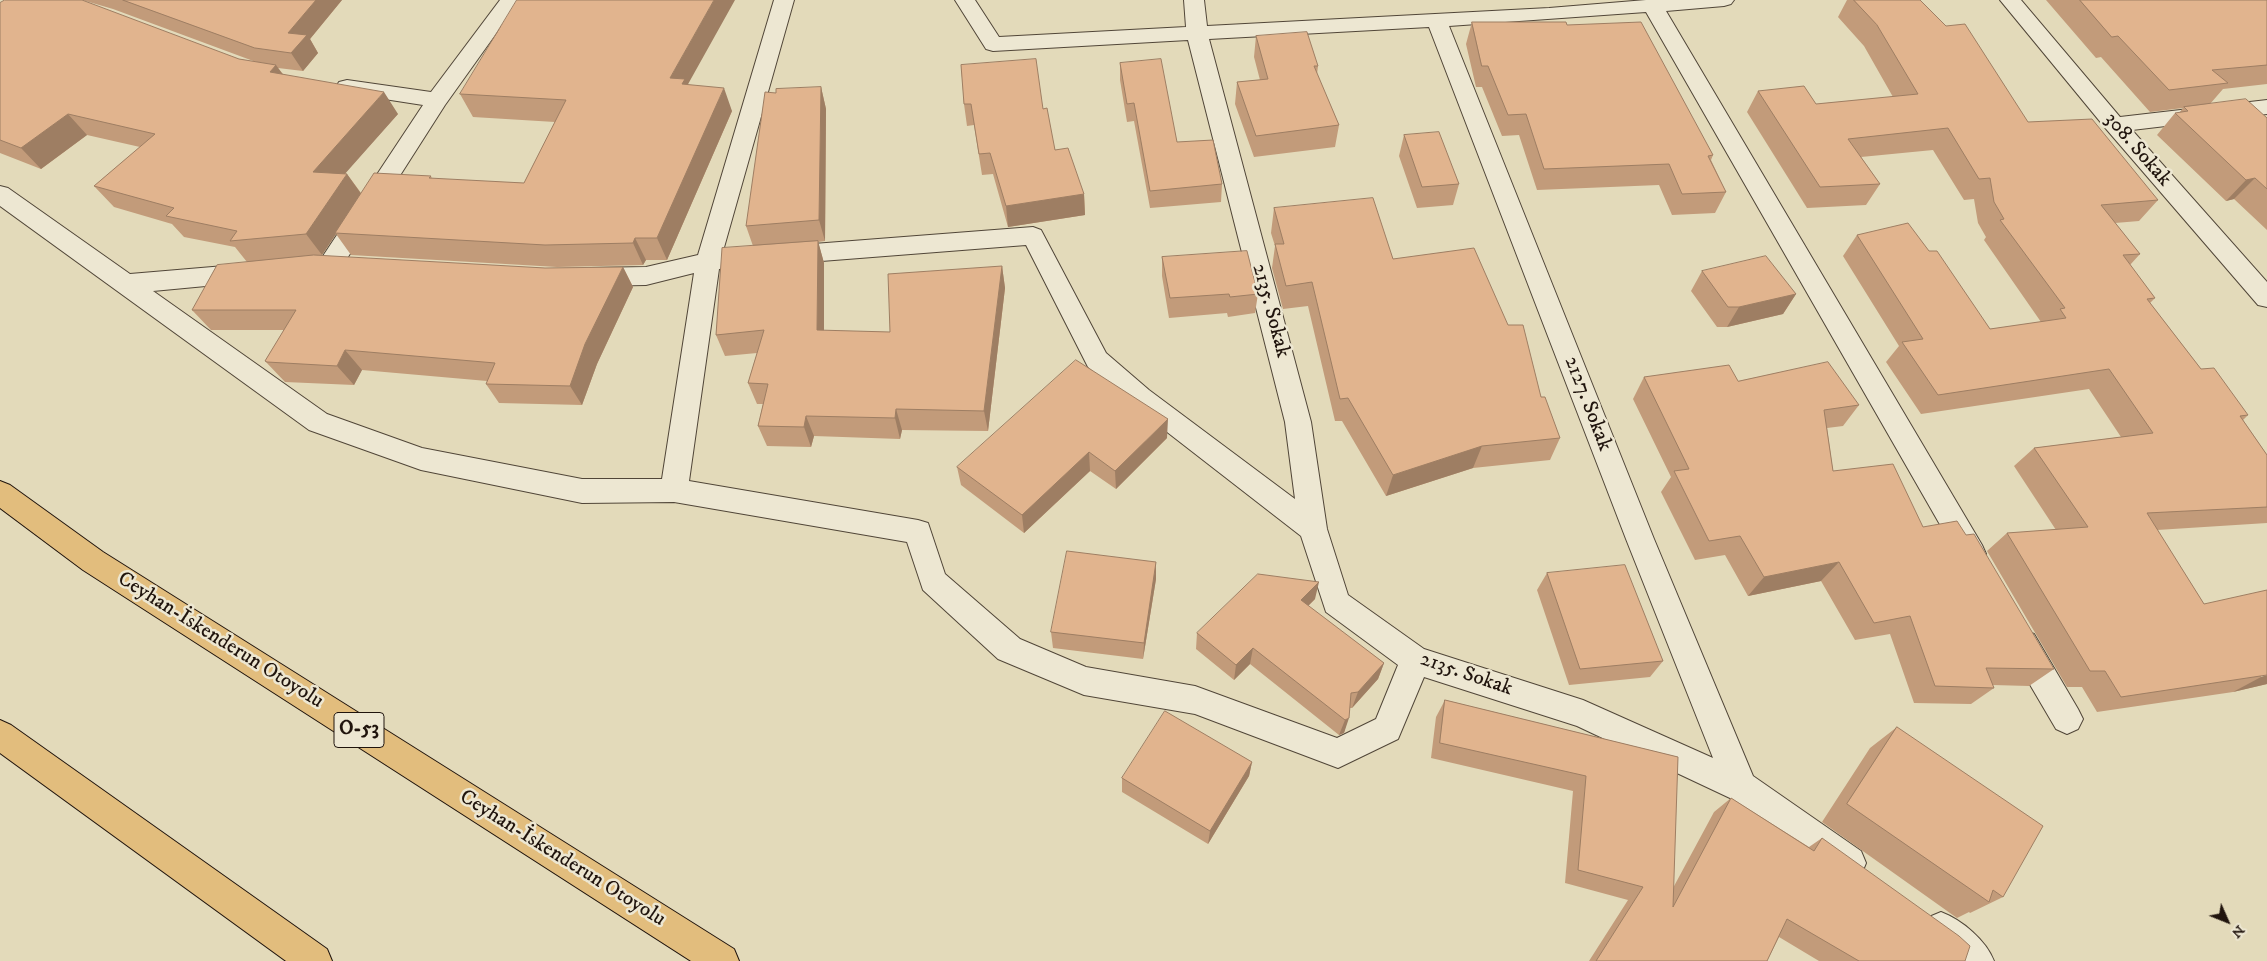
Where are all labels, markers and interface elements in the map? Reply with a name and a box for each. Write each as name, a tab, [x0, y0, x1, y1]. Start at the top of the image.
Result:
street label: 308. Sokak	[2098, 108, 2176, 192]
street label: 2135. Sokak	[1245, 261, 1295, 361]
street label: 2127. Sokak	[1557, 353, 1617, 455]
street label: Ceyhan-İskenderun Otoyolu	[112, 567, 328, 715]
street label: 2135. Sokak	[1416, 647, 1516, 703]
road number: O-53	[334, 712, 384, 748]
street label: Ceyhan-İskenderun Otoyolu	[454, 785, 670, 933]
north arrow	[2202, 896, 2252, 946]
text: N	[2227, 921, 2248, 942]

